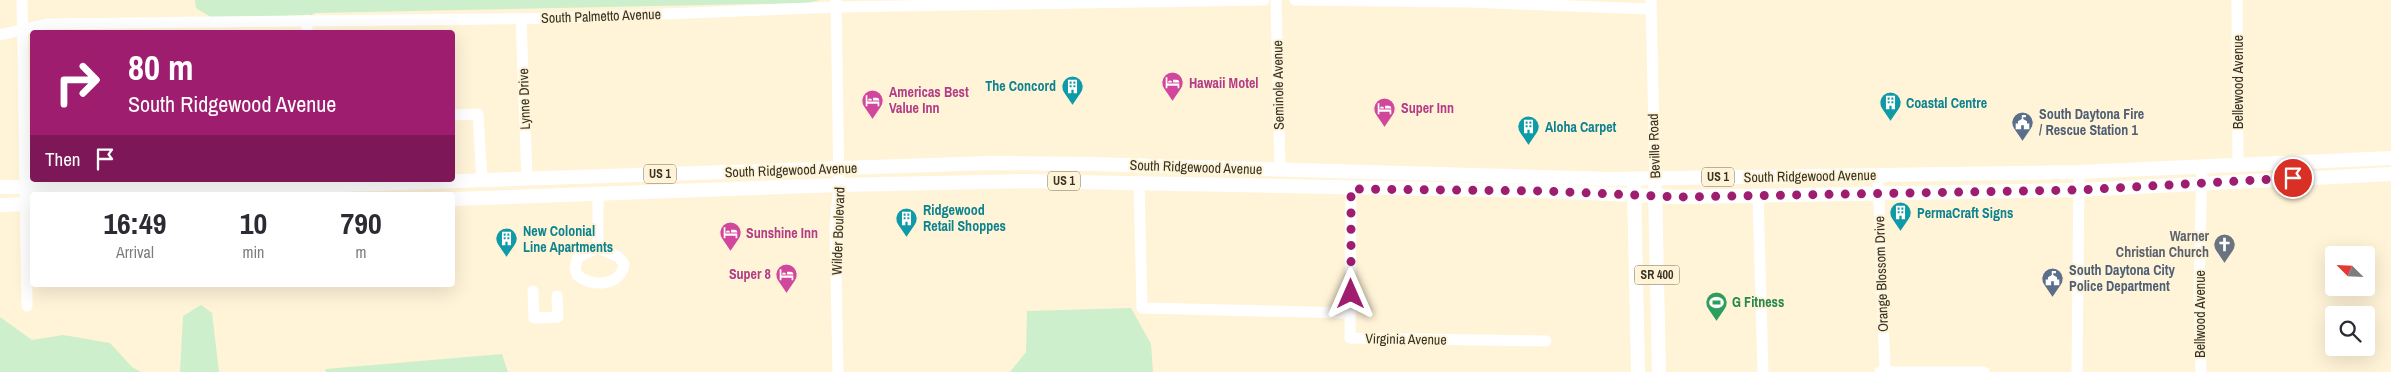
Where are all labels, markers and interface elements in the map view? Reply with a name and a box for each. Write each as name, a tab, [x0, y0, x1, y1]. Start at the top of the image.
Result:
street label: South Palmetto Avenue	[541, 5, 661, 27]
street label: Bellewood Avenue	[2229, 35, 2247, 129]
street label: Seminole Avenue	[1268, 40, 1288, 130]
text: 80 m	[128, 44, 193, 91]
icon: right	[45, 50, 110, 115]
street label: Lynne Drive	[514, 68, 534, 130]
hotel icon: Hawaii Motel	[1161, 71, 1185, 102]
building icon: The Concord	[1060, 74, 1084, 105]
place label: Hawaii Motel	[1189, 74, 1259, 92]
place label: The Concord	[985, 77, 1056, 95]
place label: Americas Best Value Inn	[889, 83, 969, 117]
hotel icon: Americas Best Value Inn	[861, 88, 885, 119]
text: South Ridgewood Avenue	[128, 89, 336, 119]
building icon: Coastal Centre	[1878, 91, 1902, 122]
place label: Coastal Centre	[1906, 94, 1987, 112]
hotel icon: Super Inn	[1373, 96, 1397, 127]
place label: Super Inn	[1401, 99, 1454, 117]
place label: South Daytona Fire / Rescue Station 1	[2039, 105, 2144, 139]
public building icon: South Daytona Fire / Rescue Station 1	[2011, 110, 2035, 141]
street label: Beville Road	[1644, 113, 1664, 179]
building icon: Aloha Carpet	[1517, 115, 1541, 146]
place label: Aloha Carpet	[1545, 118, 1617, 136]
icon: arrive	[91, 145, 119, 173]
text: Then	[45, 146, 81, 172]
street label: South Ridgewood Avenue	[1129, 156, 1263, 178]
pin	[2272, 157, 2314, 199]
street label: South Ridgewood Avenue	[724, 159, 858, 181]
road number: US 1	[644, 164, 676, 183]
icon: arrive	[2279, 164, 2307, 192]
street label: South Ridgewood Avenue	[1744, 166, 1876, 186]
road number: US 1	[1702, 168, 1734, 186]
road number: US 1	[1048, 172, 1080, 190]
street label: Wilder Boulevard	[827, 187, 849, 275]
place label: Ridgewood Retail Shoppes	[923, 201, 1006, 235]
building icon: PermaCraft Signs	[1889, 201, 1913, 232]
text: 16:49	[103, 203, 166, 243]
text: 10	[240, 203, 267, 243]
text: 790	[341, 203, 382, 243]
place label: PermaCraft Signs	[1917, 204, 2013, 222]
building icon: Ridgewood Retail Shoppes	[895, 206, 919, 237]
street label: Orange Blossom Drive	[1870, 216, 1892, 332]
hotel icon: Sunshine Inn	[718, 221, 742, 252]
place label: New Colonial Line Apartments	[523, 222, 613, 256]
place label: Sunshine Inn	[746, 224, 818, 242]
building icon: New Colonial Line Apartments	[495, 227, 519, 258]
place label: Warner Christian Church	[2116, 227, 2210, 261]
church icon: Warner Christian Church	[2213, 232, 2237, 263]
text: Arrival	[116, 241, 154, 263]
text: min	[242, 241, 264, 263]
text: m	[356, 241, 367, 263]
north arrow	[2325, 246, 2375, 296]
map controls	[2325, 246, 2375, 356]
place label: South Daytona City Police Department	[2069, 261, 2175, 295]
hotel icon: Super 8	[775, 262, 799, 293]
place label: Super 8	[729, 265, 771, 283]
road number: SR 400	[1634, 266, 1680, 284]
public building icon: South Daytona City Police Department	[2041, 266, 2065, 297]
position arrow	[1324, 267, 1376, 319]
street label: Bellwood Avenue	[2191, 270, 2209, 358]
sports icon: G Fitness	[1704, 290, 1728, 321]
place label: G Fitness	[1732, 293, 1784, 311]
button: search	[2325, 306, 2375, 356]
street label: Virginia Avenue	[1365, 329, 1447, 349]

